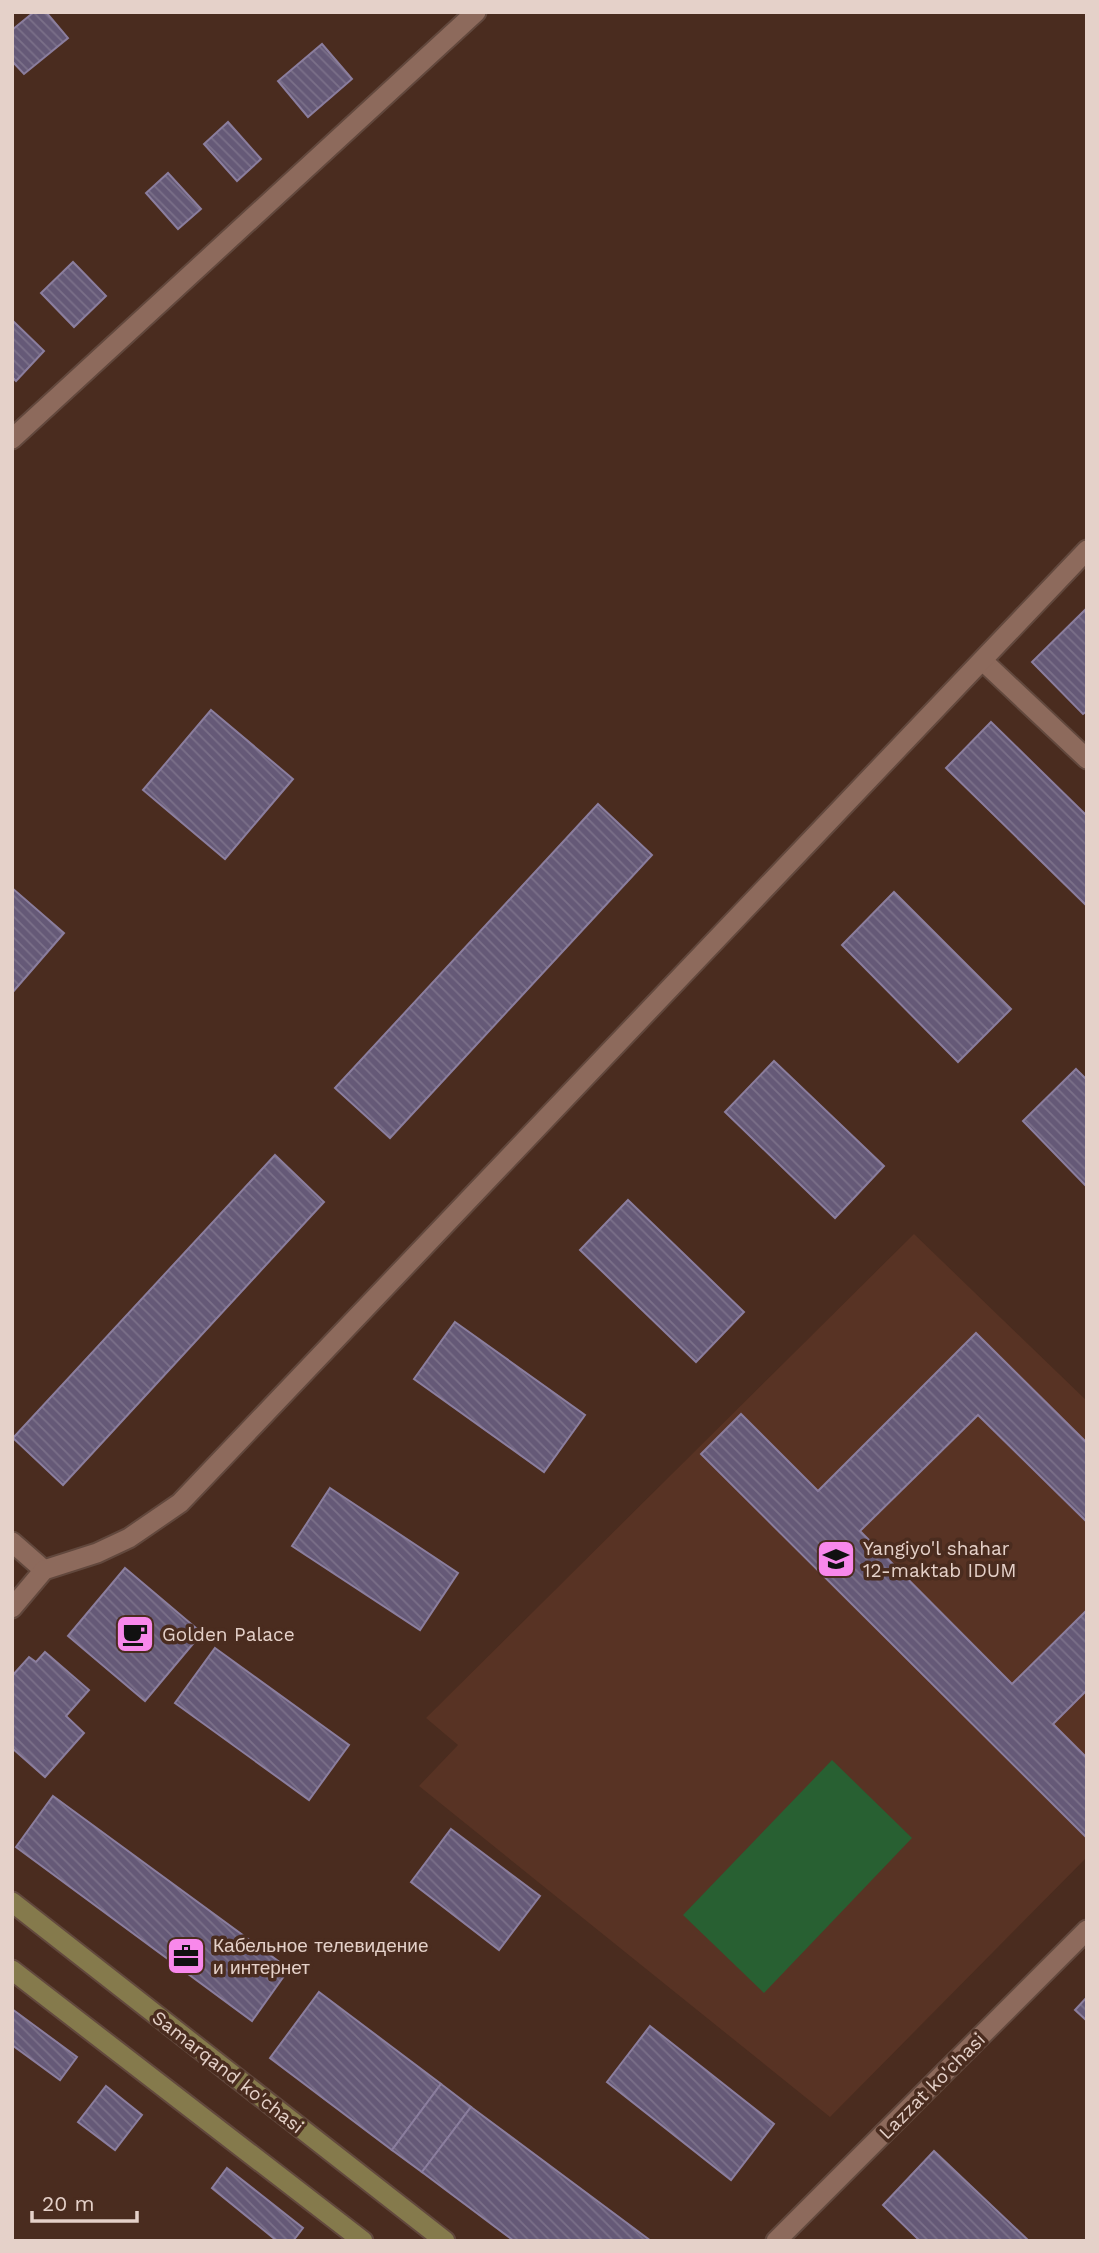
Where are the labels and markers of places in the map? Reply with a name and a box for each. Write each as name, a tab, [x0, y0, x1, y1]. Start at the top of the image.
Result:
place label: Yangiyo'l shahar 12-maktab IDUM	[863, 1537, 1017, 1582]
school or university icon: Yangiyo'l shahar 12-maktab IDUM	[815, 1538, 857, 1580]
cafe icon: Golden Palace	[114, 1613, 156, 1655]
place label: Golden Palace	[162, 1623, 295, 1646]
place label: Кабельное телевидение и интернет	[213, 1934, 428, 1979]
office icon: Кабельное телевидение и интернет	[165, 1935, 207, 1977]

